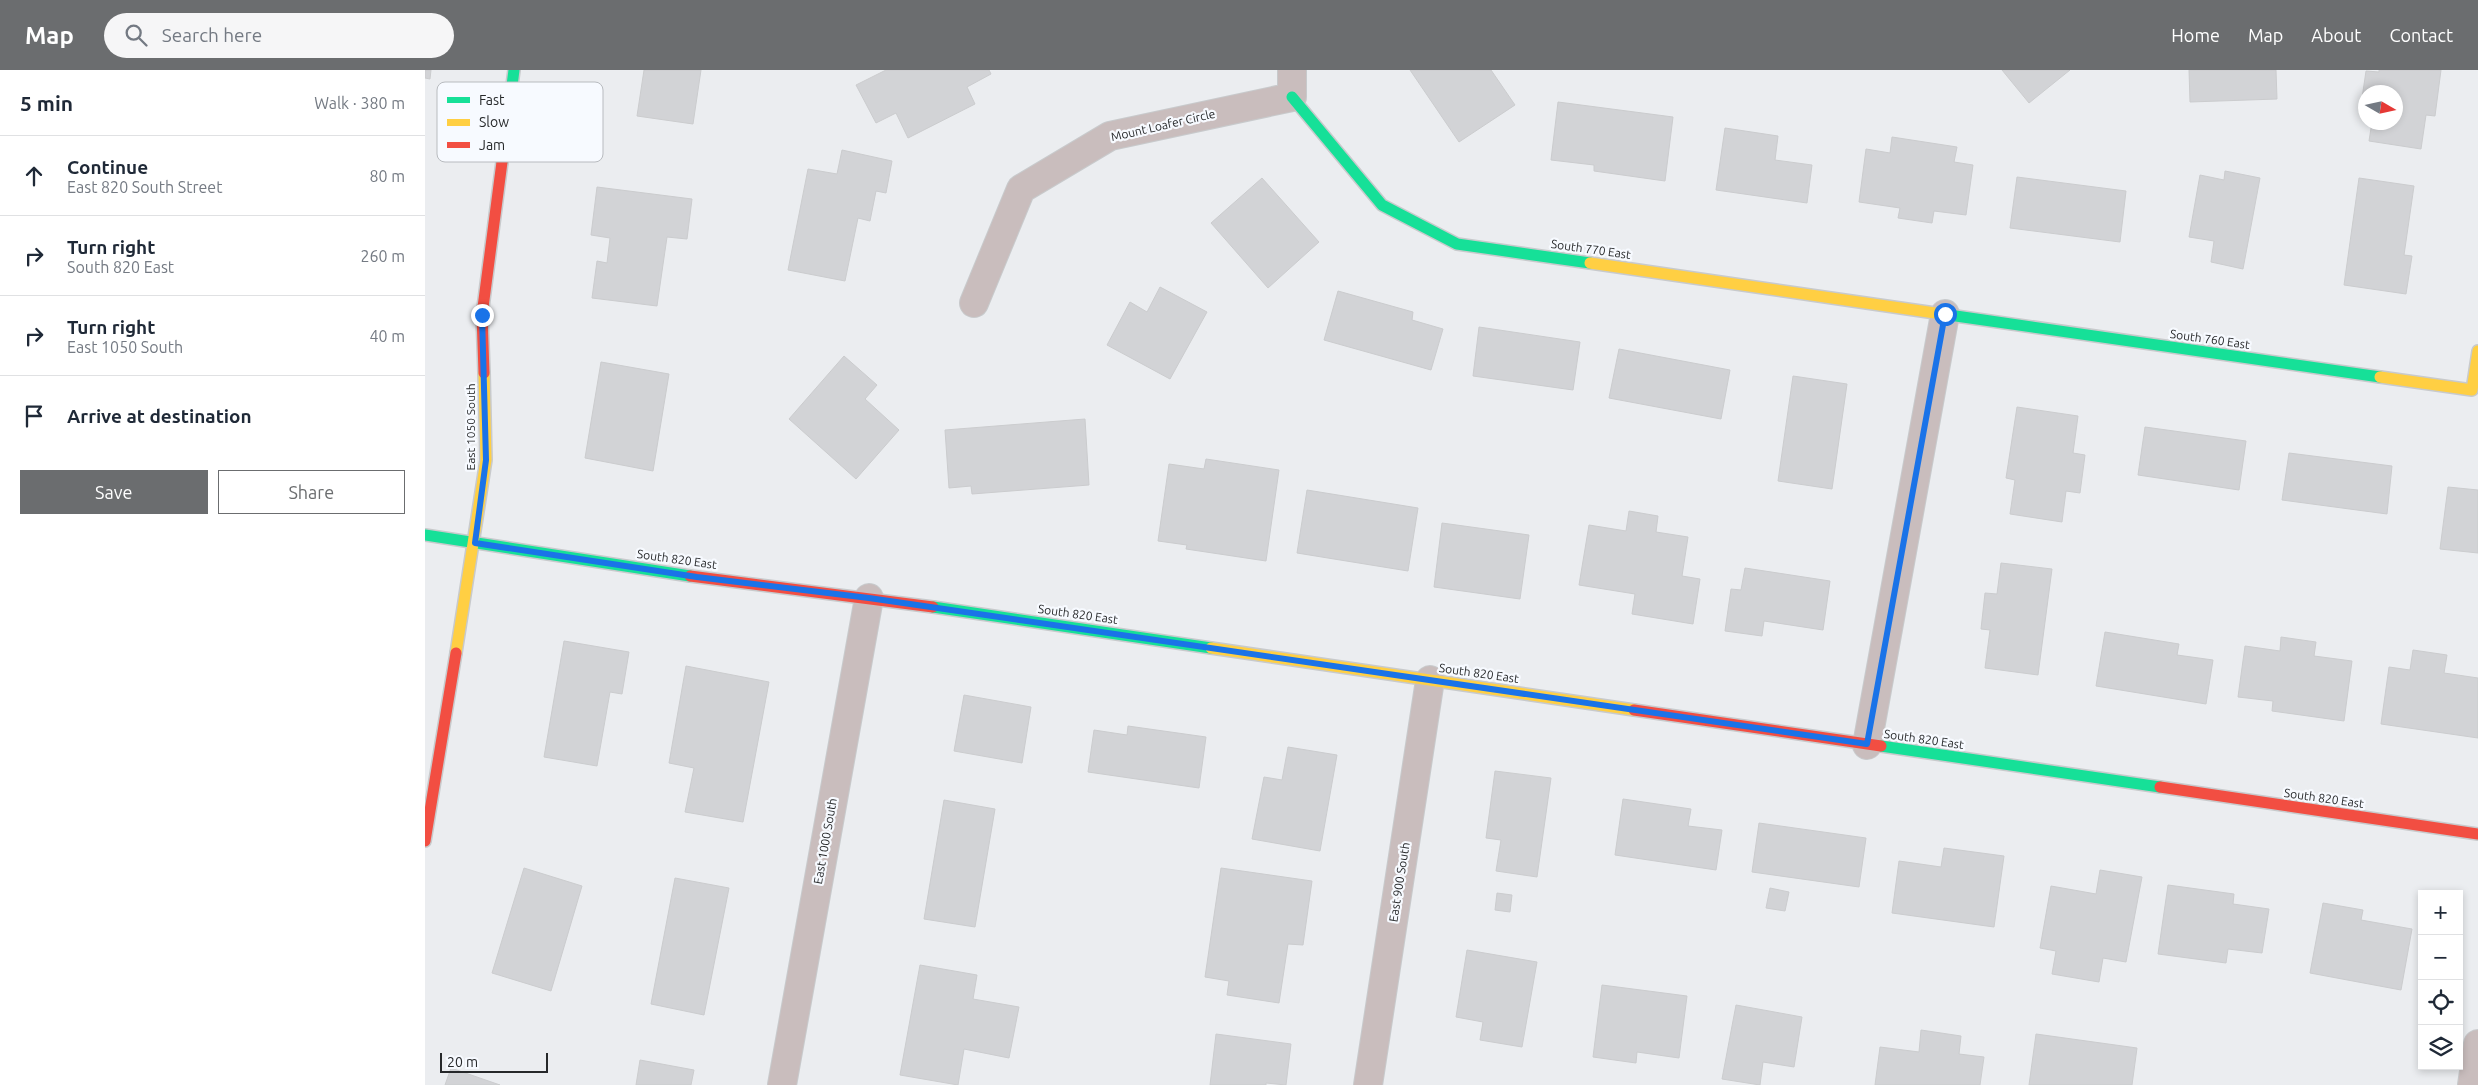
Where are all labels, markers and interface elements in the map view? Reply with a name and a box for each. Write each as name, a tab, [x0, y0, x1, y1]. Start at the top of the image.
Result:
search box	[104, 13, 454, 58]
icon: search	[122, 21, 150, 49]
text: Map	[25, 22, 74, 49]
text: Search here	[162, 24, 262, 46]
text: Home	[2171, 25, 2220, 45]
text: Map	[2248, 25, 2283, 45]
text: About	[2311, 25, 2361, 45]
text: Contact	[2389, 25, 2453, 45]
legend	[437, 82, 603, 162]
north arrow	[2358, 85, 2403, 130]
text: 5 min	[20, 91, 73, 115]
text: Fast	[479, 92, 505, 108]
text: Walk · 380 m	[314, 94, 405, 112]
street label: Mount Loafer Circle	[1110, 107, 1216, 143]
text: Slow	[479, 114, 509, 130]
text: Jam	[479, 137, 505, 153]
text: Continue	[67, 156, 148, 178]
icon: ahead	[20, 162, 48, 190]
text: 80 m	[369, 167, 405, 185]
text: East 820 South Street	[67, 178, 222, 196]
text: Turn right	[67, 236, 155, 258]
street label: South 770 East	[1550, 237, 1632, 261]
icon: right	[20, 242, 48, 270]
text: 260 m	[360, 247, 405, 265]
text: South 820 East	[67, 258, 174, 276]
route start	[1934, 303, 1957, 326]
route end	[471, 304, 494, 327]
text: Turn right	[67, 316, 155, 338]
icon: right	[20, 322, 48, 350]
text: 40 m	[369, 327, 405, 345]
street label: South 760 East	[2169, 327, 2251, 351]
text: East 1050 South	[67, 338, 183, 356]
street label: East 1050 South	[464, 383, 477, 471]
icon: arrive	[20, 402, 48, 430]
text: Arrive at destination	[67, 405, 252, 427]
button: Save	[20, 470, 208, 514]
button: Share	[218, 470, 405, 514]
street label: South 820 East	[636, 547, 718, 571]
street label: South 820 East	[1037, 602, 1119, 626]
street label: South 820 East	[1438, 661, 1520, 685]
street label: South 820 East	[1883, 727, 1965, 751]
street label: South 820 East	[2283, 786, 2365, 810]
street label: East 1000 South	[811, 797, 839, 885]
street label: East 900 South	[1386, 841, 1412, 923]
map controls	[2418, 890, 2463, 1070]
button: +	[2418, 890, 2463, 935]
button: −	[2418, 935, 2463, 980]
button: locate	[2418, 980, 2463, 1025]
button: layers	[2418, 1025, 2463, 1070]
scale bar	[440, 1050, 547, 1073]
text: 20 m	[447, 1054, 478, 1070]

